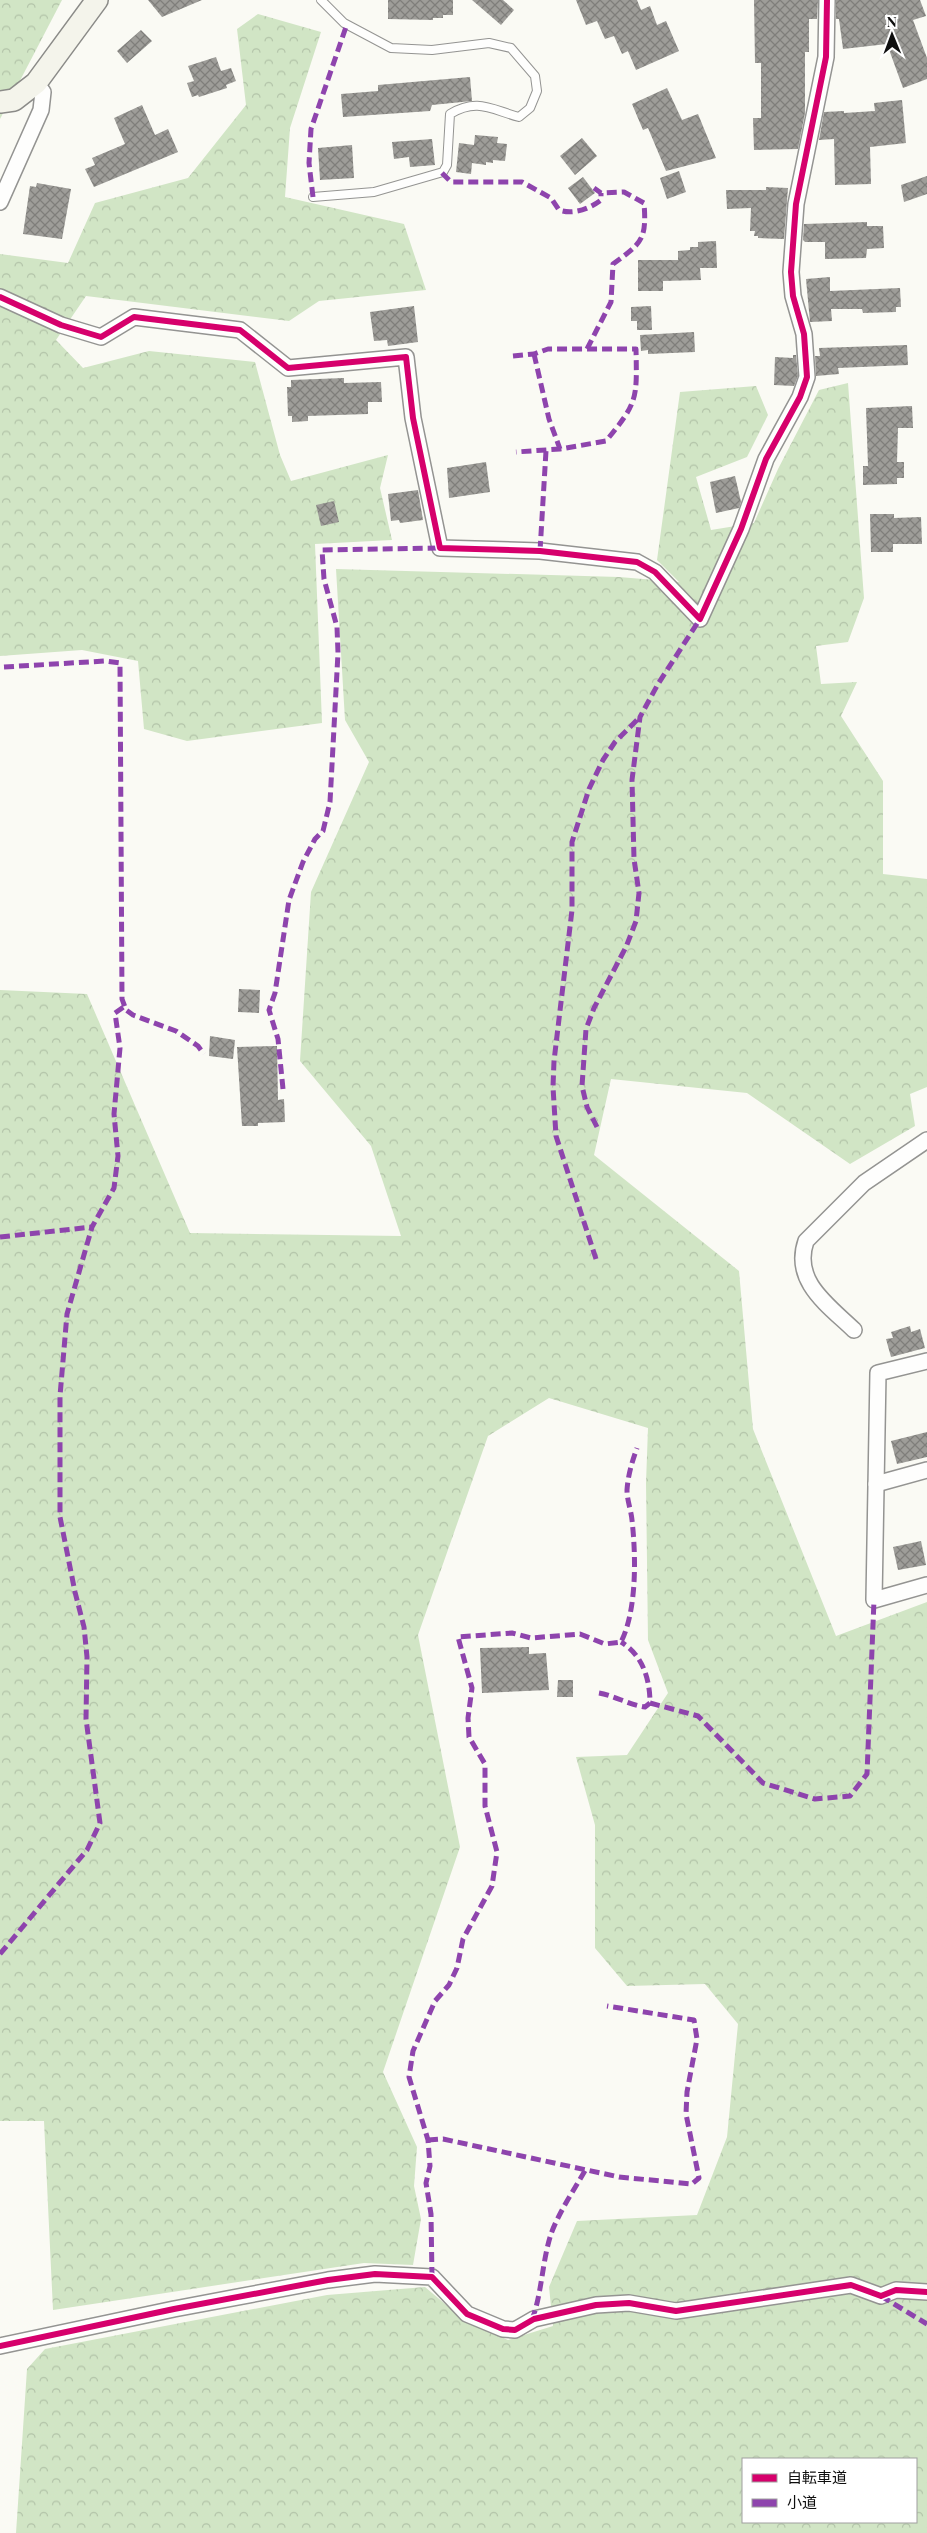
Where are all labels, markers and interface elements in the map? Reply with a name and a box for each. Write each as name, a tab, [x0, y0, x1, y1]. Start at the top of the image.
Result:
north arrow	[867, 10, 917, 60]
text: N	[887, 12, 897, 31]
legend	[742, 2458, 917, 2523]
text: 自転車道	[787, 2467, 847, 2487]
text: 小道	[787, 2492, 817, 2512]

